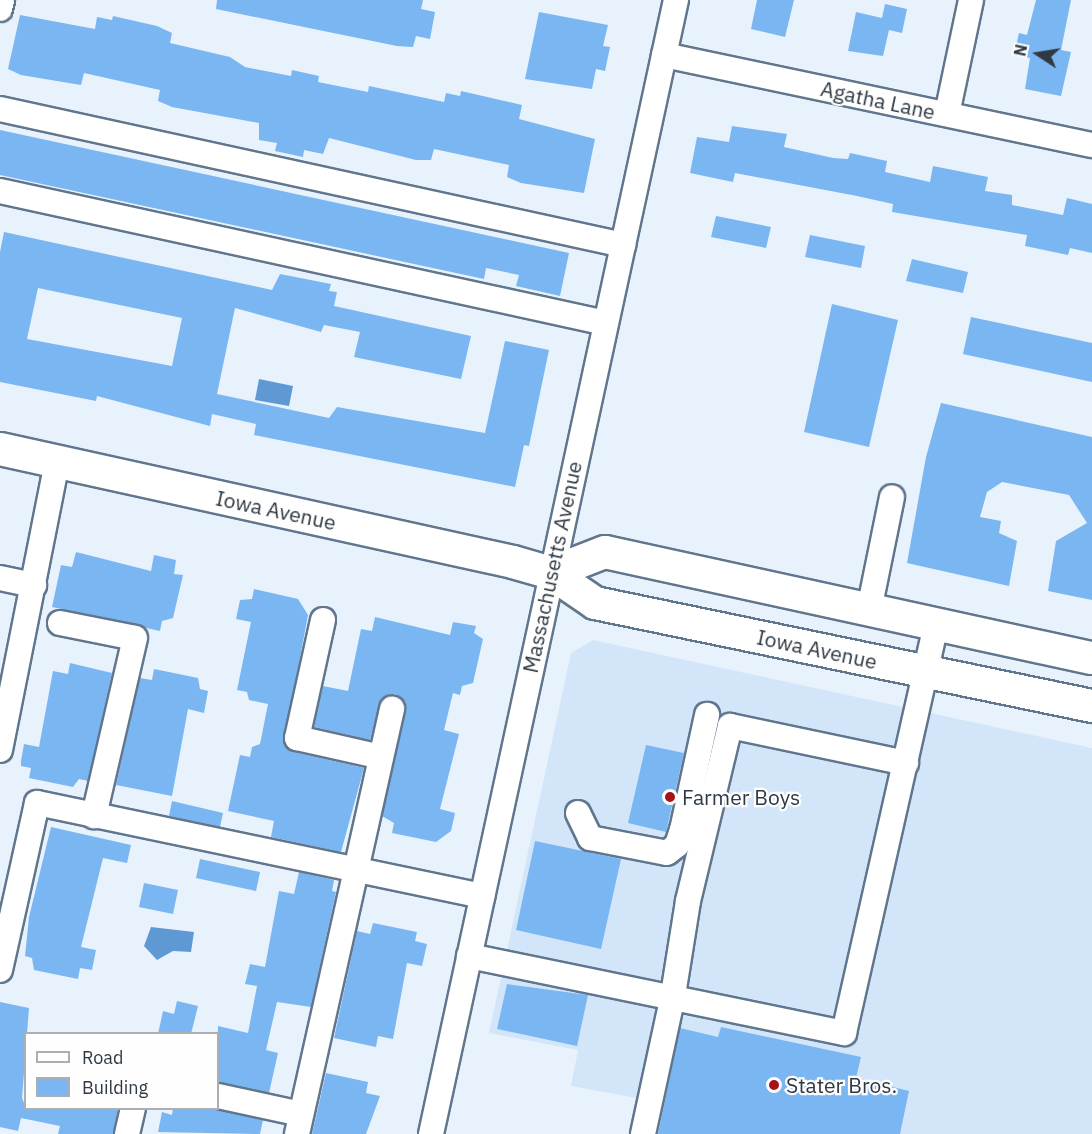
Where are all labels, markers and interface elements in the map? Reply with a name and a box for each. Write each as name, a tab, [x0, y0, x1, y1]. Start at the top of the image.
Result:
north arrow	[1008, 24, 1068, 84]
text: N	[1009, 43, 1031, 58]
street label: Agatha Lane	[818, 76, 938, 124]
street label: Massachusetts Avenue	[517, 459, 587, 675]
street label: Iowa Avenue	[214, 485, 338, 535]
street label: Iowa Avenue	[755, 624, 879, 674]
place label: Farmer Boys	[682, 784, 800, 810]
marker: Farmer Boys	[663, 790, 677, 804]
legend	[24, 1032, 219, 1110]
text: Road	[82, 1046, 123, 1069]
place label: Stater Bros.	[786, 1072, 897, 1098]
text: Building	[82, 1076, 148, 1099]
marker: Stater Bros.	[767, 1078, 781, 1092]

